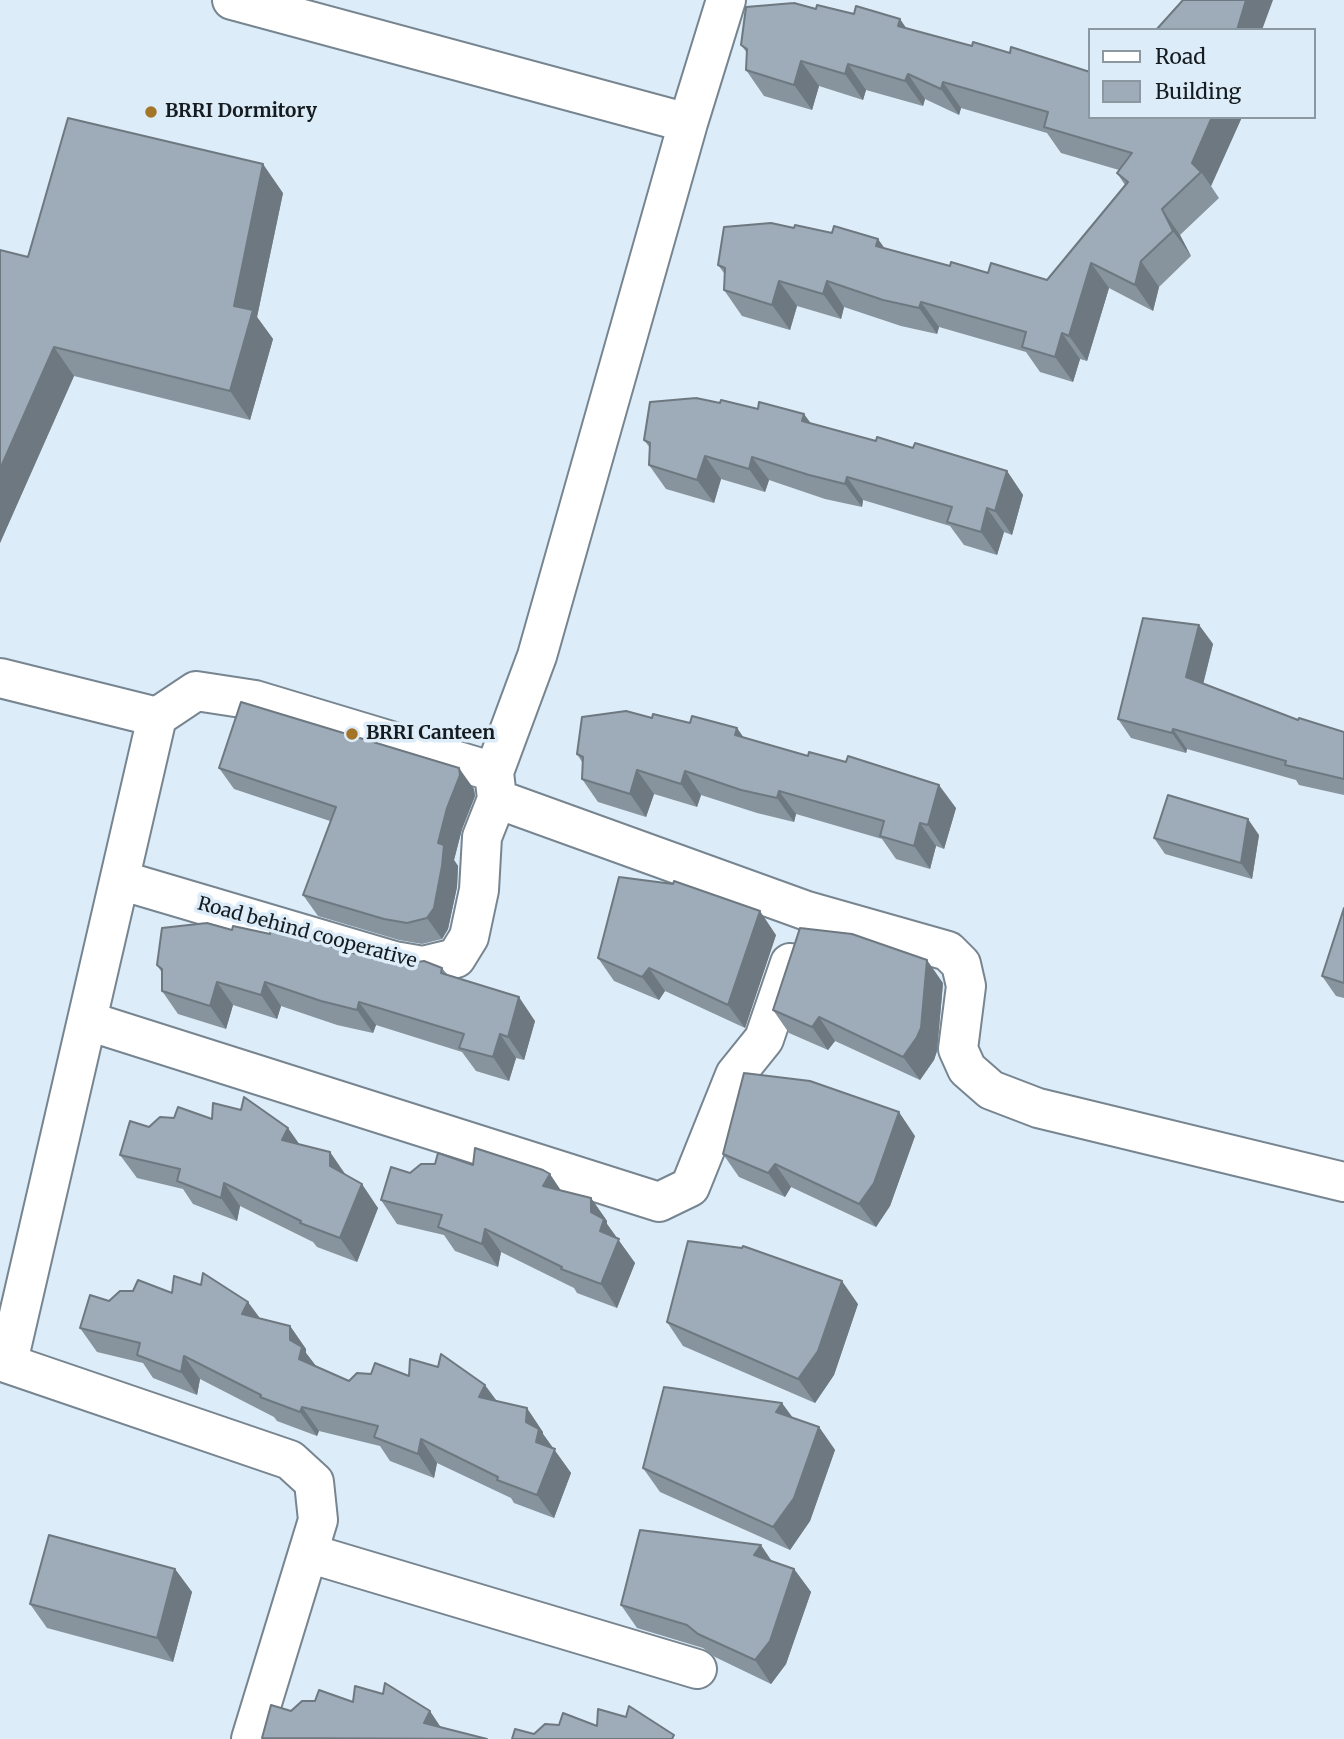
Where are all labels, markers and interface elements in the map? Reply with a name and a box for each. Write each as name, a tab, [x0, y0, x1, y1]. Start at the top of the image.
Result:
legend	[1088, 28, 1316, 119]
text: Road	[1155, 43, 1206, 70]
text: Building	[1155, 78, 1241, 105]
place label: BRRI Dormitory	[165, 101, 317, 123]
marker: BRRI Dormitory	[143, 104, 159, 120]
place label: BRRI Canteen	[366, 723, 495, 745]
marker: BRRI Canteen	[344, 726, 360, 742]
street label: Road behind cooperative	[195, 893, 419, 973]

